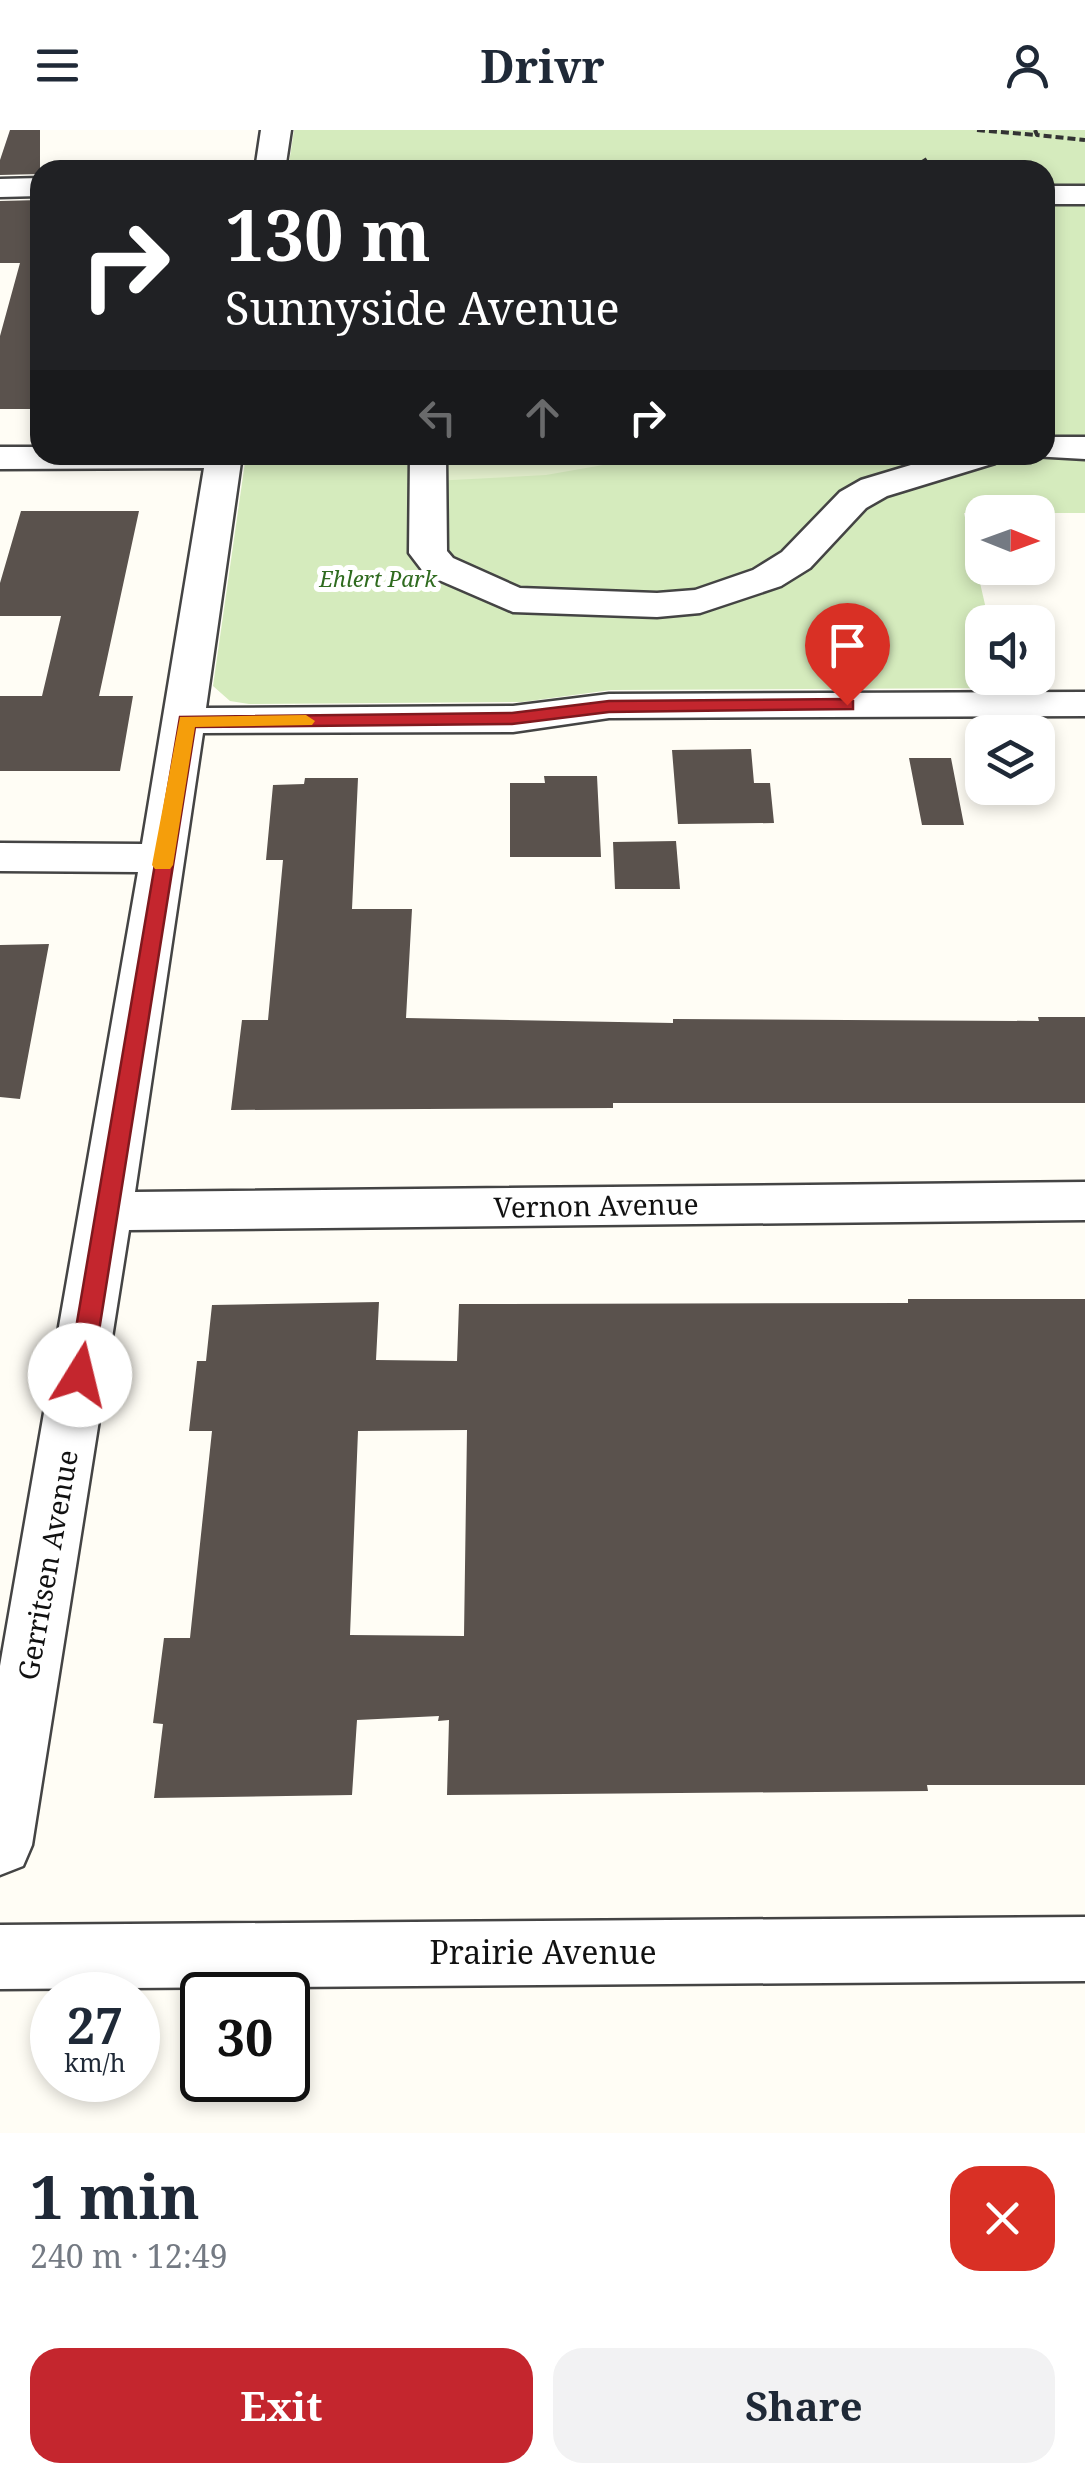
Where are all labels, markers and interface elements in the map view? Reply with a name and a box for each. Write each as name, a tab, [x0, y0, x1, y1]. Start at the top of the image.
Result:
text: Drivr	[480, 35, 605, 96]
icon: menu	[30, 38, 85, 93]
icon: person	[1000, 38, 1055, 93]
text: 130 m	[225, 186, 431, 282]
icon: right	[60, 200, 190, 330]
text: Sunnyside Avenue	[225, 277, 620, 338]
icon: left	[410, 390, 465, 445]
icon: ahead	[515, 390, 570, 445]
icon: right	[620, 390, 675, 445]
north arrow	[965, 495, 1055, 585]
map controls	[965, 495, 1055, 805]
park label: Ehlert Park	[318, 563, 438, 593]
pin	[805, 603, 890, 706]
button: sound	[965, 605, 1055, 695]
icon: arrive	[820, 618, 875, 673]
button: layers	[965, 715, 1055, 805]
street label: Vernon Avenue	[493, 1184, 699, 1226]
position arrow	[28, 1323, 132, 1427]
street label: Gerritsen Avenue	[8, 1447, 86, 1683]
street label: Prairie Avenue	[429, 1930, 657, 1973]
speed limit sign: 30	[180, 1972, 310, 2102]
text: 27	[67, 1991, 123, 2059]
text: km/h	[64, 2045, 126, 2079]
text: 1 min	[30, 2155, 200, 2237]
button: close	[950, 2166, 1055, 2271]
text: 240 m · 12:49	[30, 2234, 228, 2277]
button: Exit	[30, 2348, 533, 2463]
button: Share	[553, 2348, 1055, 2463]

